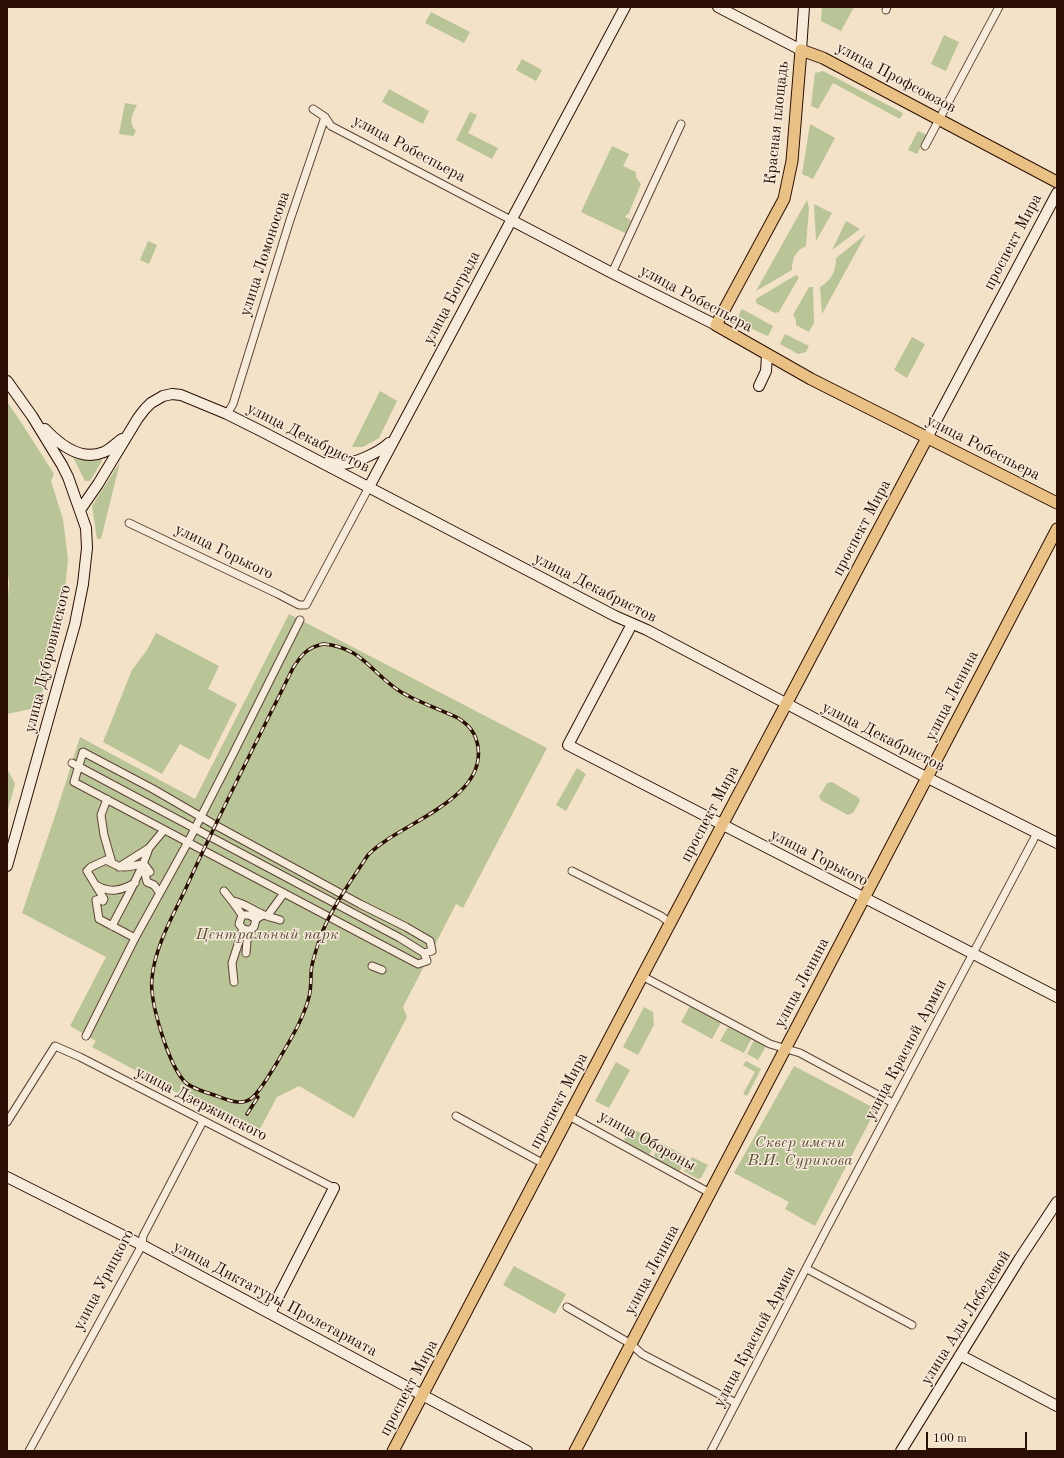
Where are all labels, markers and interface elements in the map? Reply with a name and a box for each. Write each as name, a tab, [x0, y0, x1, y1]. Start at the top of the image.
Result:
street label: улица Профсоюзов	[833, 38, 959, 118]
street label: Красная площадь	[761, 60, 793, 186]
street label: улица Робеспьера	[349, 111, 469, 187]
street label: улица Ломоносова	[236, 189, 294, 319]
street label: проспект Мира	[980, 191, 1046, 293]
street label: улица Бограда	[419, 248, 485, 348]
street label: улица Робеспьера	[636, 261, 756, 337]
street label: улица Декабристов	[243, 399, 373, 477]
street label: улица Робеспьера	[923, 411, 1043, 485]
street label: проспект Мира	[829, 477, 895, 579]
street label: улица Горького	[171, 520, 277, 584]
street label: улица Декабристов	[530, 549, 660, 627]
street label: улица Дубровинского	[20, 583, 76, 735]
street label: улица Ленина	[921, 647, 983, 745]
street label: улица Декабристов	[818, 698, 948, 776]
street label: проспект Мира	[677, 763, 743, 865]
street label: улица Горького	[767, 825, 871, 891]
park label: Центральный парк	[195, 925, 339, 945]
street label: улица Ленина	[770, 935, 834, 1031]
street label: улица Красной Армии	[861, 976, 951, 1124]
street label: проспект Мира	[526, 1050, 592, 1152]
street label: улица Дзержинского	[132, 1062, 270, 1146]
street label: улица Обороны	[595, 1106, 699, 1176]
park label: Сквер имени В.И. Сурикова	[747, 1133, 853, 1171]
street label: улица Ленина	[620, 1222, 684, 1318]
street label: улица Урицкого	[69, 1226, 139, 1334]
street label: улица Диктатуры Пролетариата	[170, 1237, 380, 1361]
street label: улица Ады Лебедевой	[917, 1247, 1015, 1389]
street label: улица Красной Армии	[710, 1263, 800, 1411]
street label: проспект Мира	[376, 1337, 442, 1439]
scale bar	[928, 1424, 1029, 1450]
text: 100 m	[933, 1433, 967, 1445]

